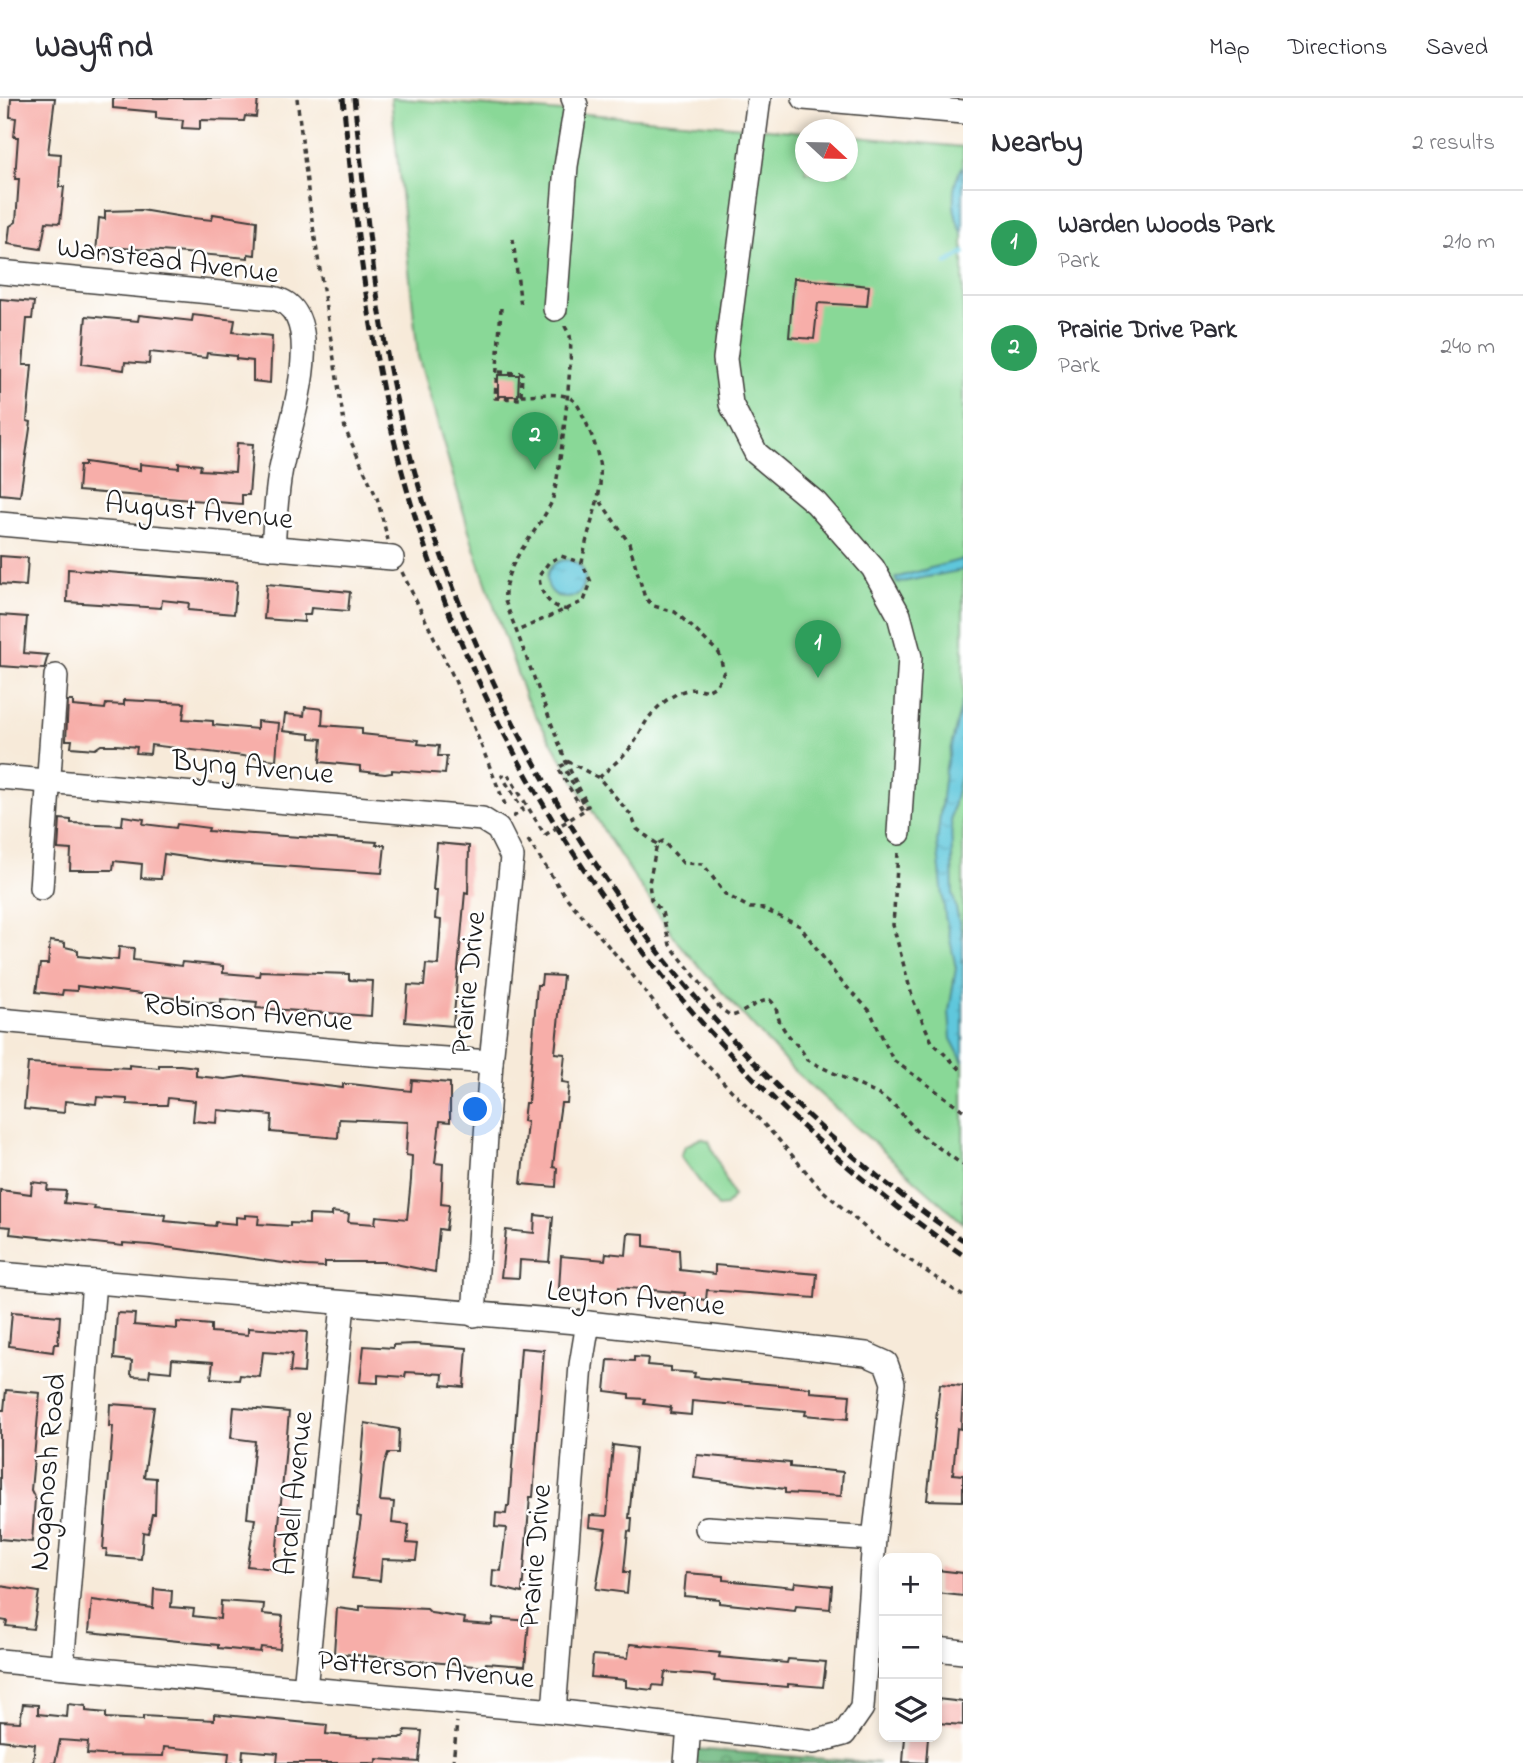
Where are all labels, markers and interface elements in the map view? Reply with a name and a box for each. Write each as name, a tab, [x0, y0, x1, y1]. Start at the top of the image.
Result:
text: Wayfind	[35, 24, 153, 72]
text: Map	[1209, 31, 1250, 66]
text: Directions	[1288, 31, 1387, 66]
text: Saved	[1425, 31, 1488, 66]
north arrow	[795, 119, 858, 182]
text: Nearby	[991, 122, 1083, 166]
text: 2 results	[1412, 127, 1495, 160]
text: Warden Woods Park	[1058, 207, 1274, 245]
text: 1	[1010, 226, 1018, 259]
text: 210 m	[1443, 226, 1495, 259]
street label: Wanstead Avenue	[54, 227, 282, 297]
text: Park	[1058, 245, 1100, 278]
text: Prairie Drive Park	[1058, 312, 1237, 350]
text: 2	[1008, 331, 1020, 364]
text: 240 m	[1441, 331, 1495, 364]
text: Park	[1058, 350, 1100, 383]
pin: 2	[512, 412, 558, 470]
street label: August Avenue	[103, 483, 295, 543]
pin: 1	[795, 620, 841, 678]
street label: Byng Avenue	[169, 740, 336, 798]
street label: Prairie Drive	[441, 908, 499, 1058]
street label: Robinson Avenue	[141, 983, 355, 1045]
your location	[458, 1092, 492, 1126]
street label: Leyton Avenue	[545, 1270, 727, 1330]
street label: Noganosh Road	[18, 1371, 80, 1573]
street label: Ardell Avenue	[265, 1408, 327, 1578]
street label: Prairie Drive	[509, 1482, 565, 1630]
map controls	[879, 1553, 942, 1742]
button: +	[879, 1553, 942, 1616]
button: −	[879, 1616, 942, 1679]
street label: Patterson Avenue	[315, 1640, 537, 1702]
button: layers	[879, 1679, 942, 1742]

